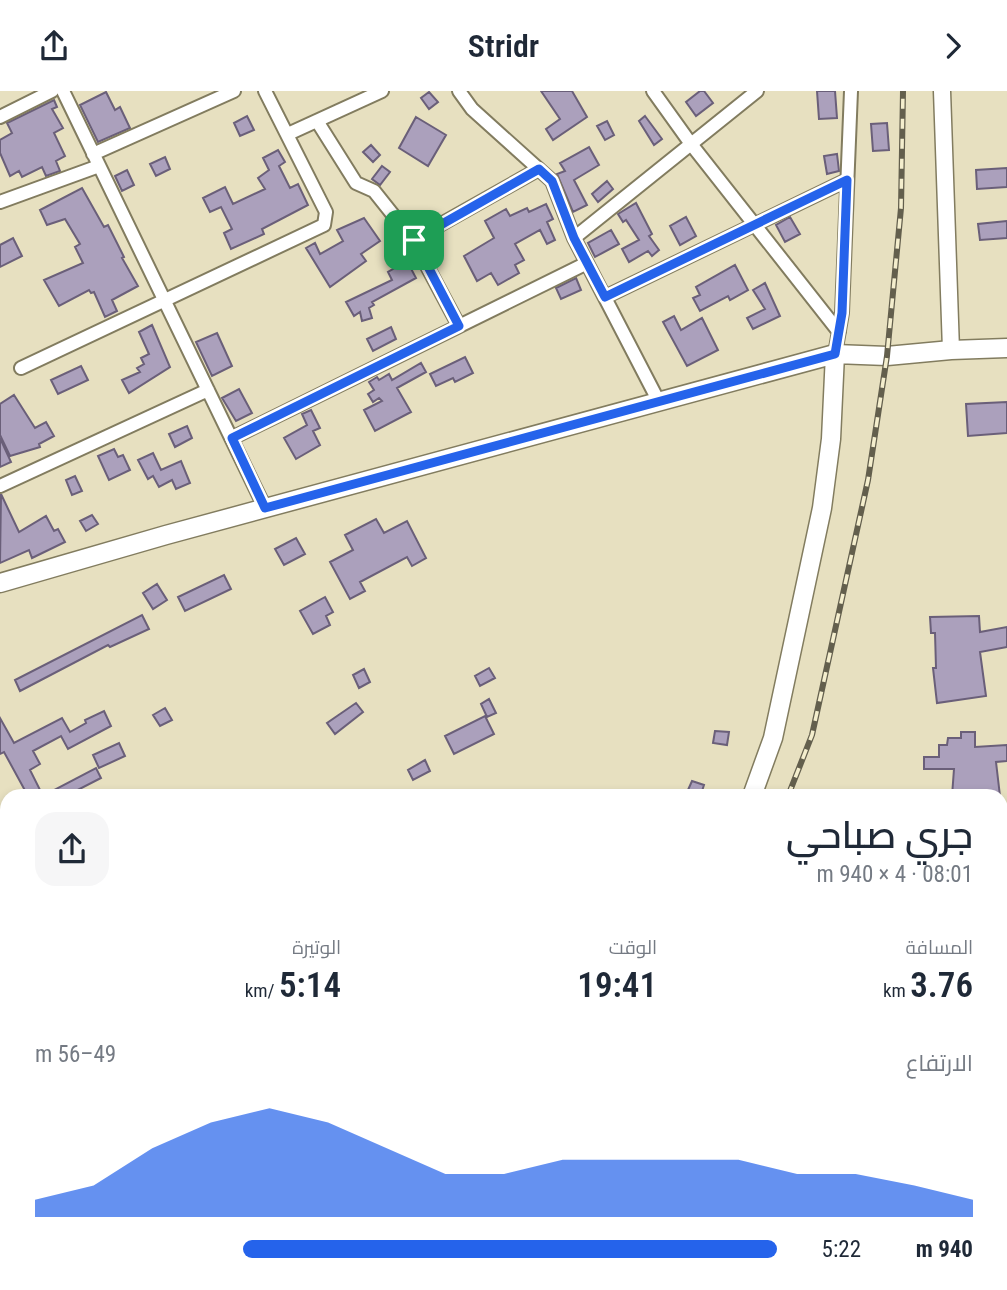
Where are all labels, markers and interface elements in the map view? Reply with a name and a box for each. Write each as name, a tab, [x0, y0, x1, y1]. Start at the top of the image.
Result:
icon: share	[35, 27, 73, 65]
text: Stridr	[468, 27, 539, 65]
icon: forward	[934, 27, 972, 65]
pin	[384, 210, 444, 270]
icon: arrive	[395, 221, 433, 259]
button: share	[35, 812, 109, 886]
text: جري صباحي	[786, 813, 973, 857]
text: 08:01 · 4 × 940 m	[817, 861, 973, 888]
text: الوتيرة	[292, 936, 341, 959]
text: الوقت	[609, 936, 657, 959]
text: المسافة	[905, 936, 973, 959]
text: 5:14	[279, 965, 341, 1006]
text: 19:41	[577, 965, 657, 1006]
text: 3.76	[910, 965, 973, 1006]
text: /km	[245, 979, 279, 1002]
text: km	[883, 979, 910, 1002]
text: 49–56 m	[35, 1041, 116, 1068]
text: الارتفاع	[906, 1050, 973, 1077]
text: 5:22	[822, 1236, 861, 1263]
text: 940 m	[916, 1236, 973, 1263]

